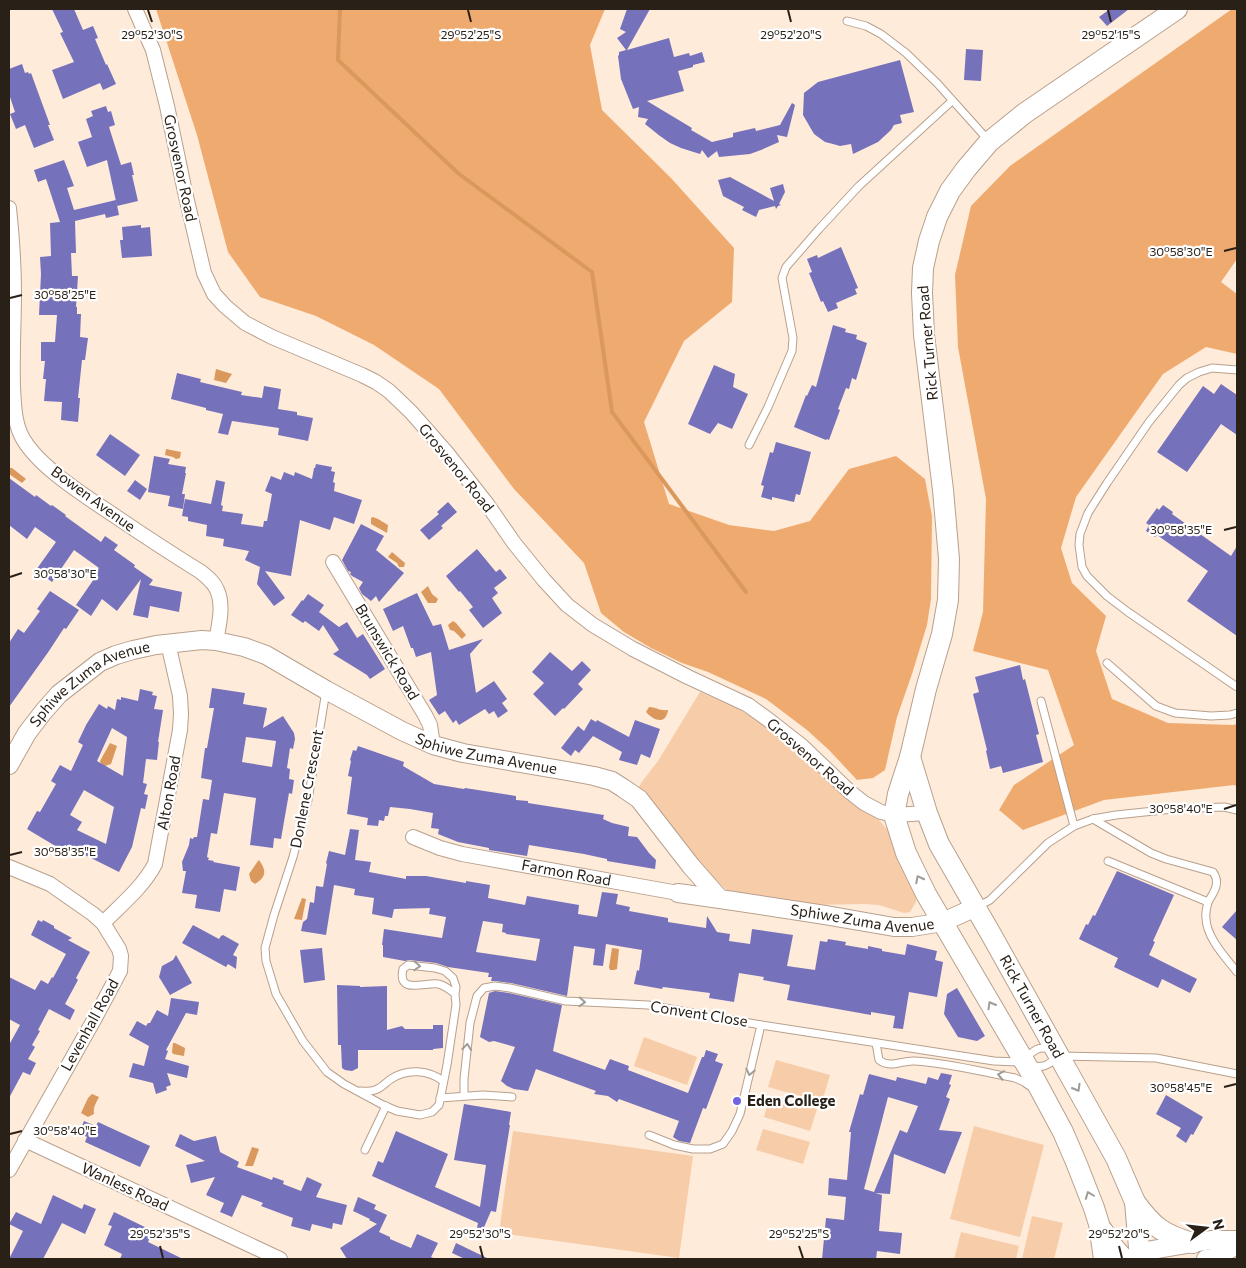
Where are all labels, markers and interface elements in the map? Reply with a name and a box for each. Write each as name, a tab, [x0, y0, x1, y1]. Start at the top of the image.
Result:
text: 29°52'30"S	[121, 27, 183, 41]
text: 29°52'25"S	[441, 27, 501, 41]
text: 29°52'20"S	[760, 27, 822, 41]
text: 29°52'15"S	[1081, 27, 1141, 41]
street label: Grosvenor Road	[161, 113, 201, 223]
text: 30°58'30"E	[1149, 244, 1213, 258]
street label: Rick Turner Road	[913, 285, 941, 401]
text: 30°58'25"E	[34, 287, 96, 301]
street label: Grosvenor Road	[415, 419, 498, 515]
street label: Bowen Avenue	[48, 462, 139, 535]
text: 30°58'35"E	[1150, 522, 1212, 536]
text: 30°58'30"E	[33, 566, 97, 580]
street label: Brunswick Road	[352, 600, 424, 703]
street label: Sphiwe Zuma Avenue	[25, 637, 152, 730]
street label: Grosvenor Road	[764, 714, 858, 799]
street label: Donlene Crescent	[286, 728, 326, 850]
street label: Sphiwe Zuma Avenue	[413, 728, 559, 777]
street label: Alton Road	[153, 754, 183, 832]
text: 30°58'40"E	[1149, 801, 1213, 815]
text: 30°58'35"E	[34, 844, 96, 858]
street label: Farmon Road	[520, 855, 613, 889]
one-way arrow	[915, 876, 925, 885]
street label: Sphiwe Zuma Avenue	[789, 900, 935, 935]
street label: Rick Turner Road	[996, 951, 1068, 1061]
one-way arrow	[413, 961, 421, 972]
street label: Levenhall Road	[56, 975, 122, 1074]
one-way arrow	[579, 996, 587, 1007]
street label: Convent Close	[649, 996, 749, 1030]
one-way arrow	[988, 1001, 998, 1010]
one-way arrow	[461, 1042, 472, 1050]
one-way arrow	[745, 1068, 756, 1077]
one-way arrow	[996, 1071, 1005, 1081]
text: 30°58'45"E	[1150, 1080, 1212, 1094]
one-way arrow	[1071, 1082, 1081, 1091]
place label: Eden College	[747, 1091, 836, 1109]
marker: Eden College	[731, 1095, 743, 1107]
text: 30°58'40"E	[33, 1123, 97, 1137]
street label: Wanless Road	[79, 1158, 172, 1214]
one-way arrow	[1085, 1191, 1095, 1200]
north arrow	[1181, 1203, 1231, 1253]
text: N	[1209, 1217, 1229, 1232]
text: 29°52'35"S	[130, 1226, 190, 1240]
text: 29°52'30"S	[449, 1226, 511, 1240]
text: 29°52'25"S	[769, 1226, 829, 1240]
text: 29°52'20"S	[1088, 1226, 1150, 1240]

